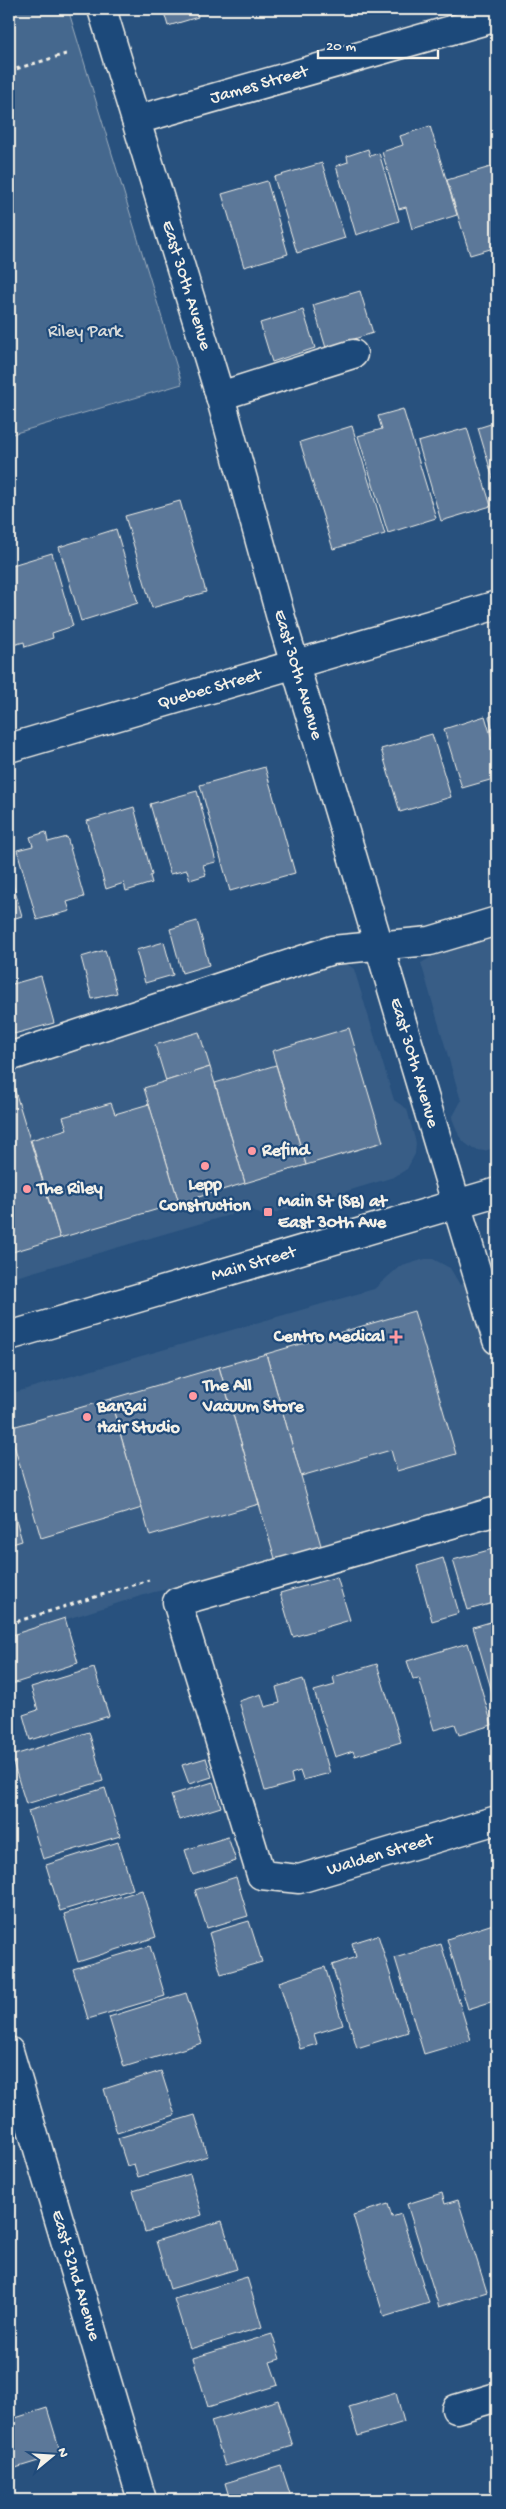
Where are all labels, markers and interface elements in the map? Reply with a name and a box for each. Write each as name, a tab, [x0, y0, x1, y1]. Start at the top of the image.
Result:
scale bar	[318, 28, 438, 60]
text: 20 m	[326, 38, 356, 56]
street label: James Street	[208, 61, 312, 109]
street label: East 30th Avenue	[157, 218, 216, 354]
park label: Riley Park	[48, 322, 124, 343]
street label: East 30th Avenue	[269, 607, 328, 743]
street label: Quebec Street	[155, 664, 265, 714]
street label: East 30th Avenue	[385, 995, 444, 1131]
place label: Refind	[261, 1141, 312, 1162]
marker: Refind	[246, 1145, 258, 1157]
marker: Lepp Construction	[199, 1160, 211, 1172]
place label: Lepp Construction	[158, 1175, 251, 1217]
place label: The Riley	[35, 1179, 103, 1200]
marker: The Riley	[21, 1183, 33, 1195]
place label: Main St (SB) at East 30th Ave	[278, 1192, 388, 1234]
marker: Main St (SB) at East 30th Ave	[262, 1206, 274, 1218]
street label: Main Street	[209, 1241, 300, 1286]
place label: Centro Medical	[273, 1327, 385, 1348]
marker: Centro Medical	[389, 1330, 403, 1344]
place label: The All Vacuum Store	[201, 1376, 304, 1418]
marker: The All Vacuum Store	[187, 1390, 199, 1402]
place label: Banzai Hair Studio	[96, 1397, 180, 1439]
marker: Banzai Hair Studio	[81, 1411, 93, 1423]
street label: Walden Street	[324, 1829, 437, 1881]
street label: East 32nd Avenue	[46, 2208, 105, 2344]
north arrow	[28, 2432, 78, 2482]
text: N	[52, 2446, 71, 2460]

